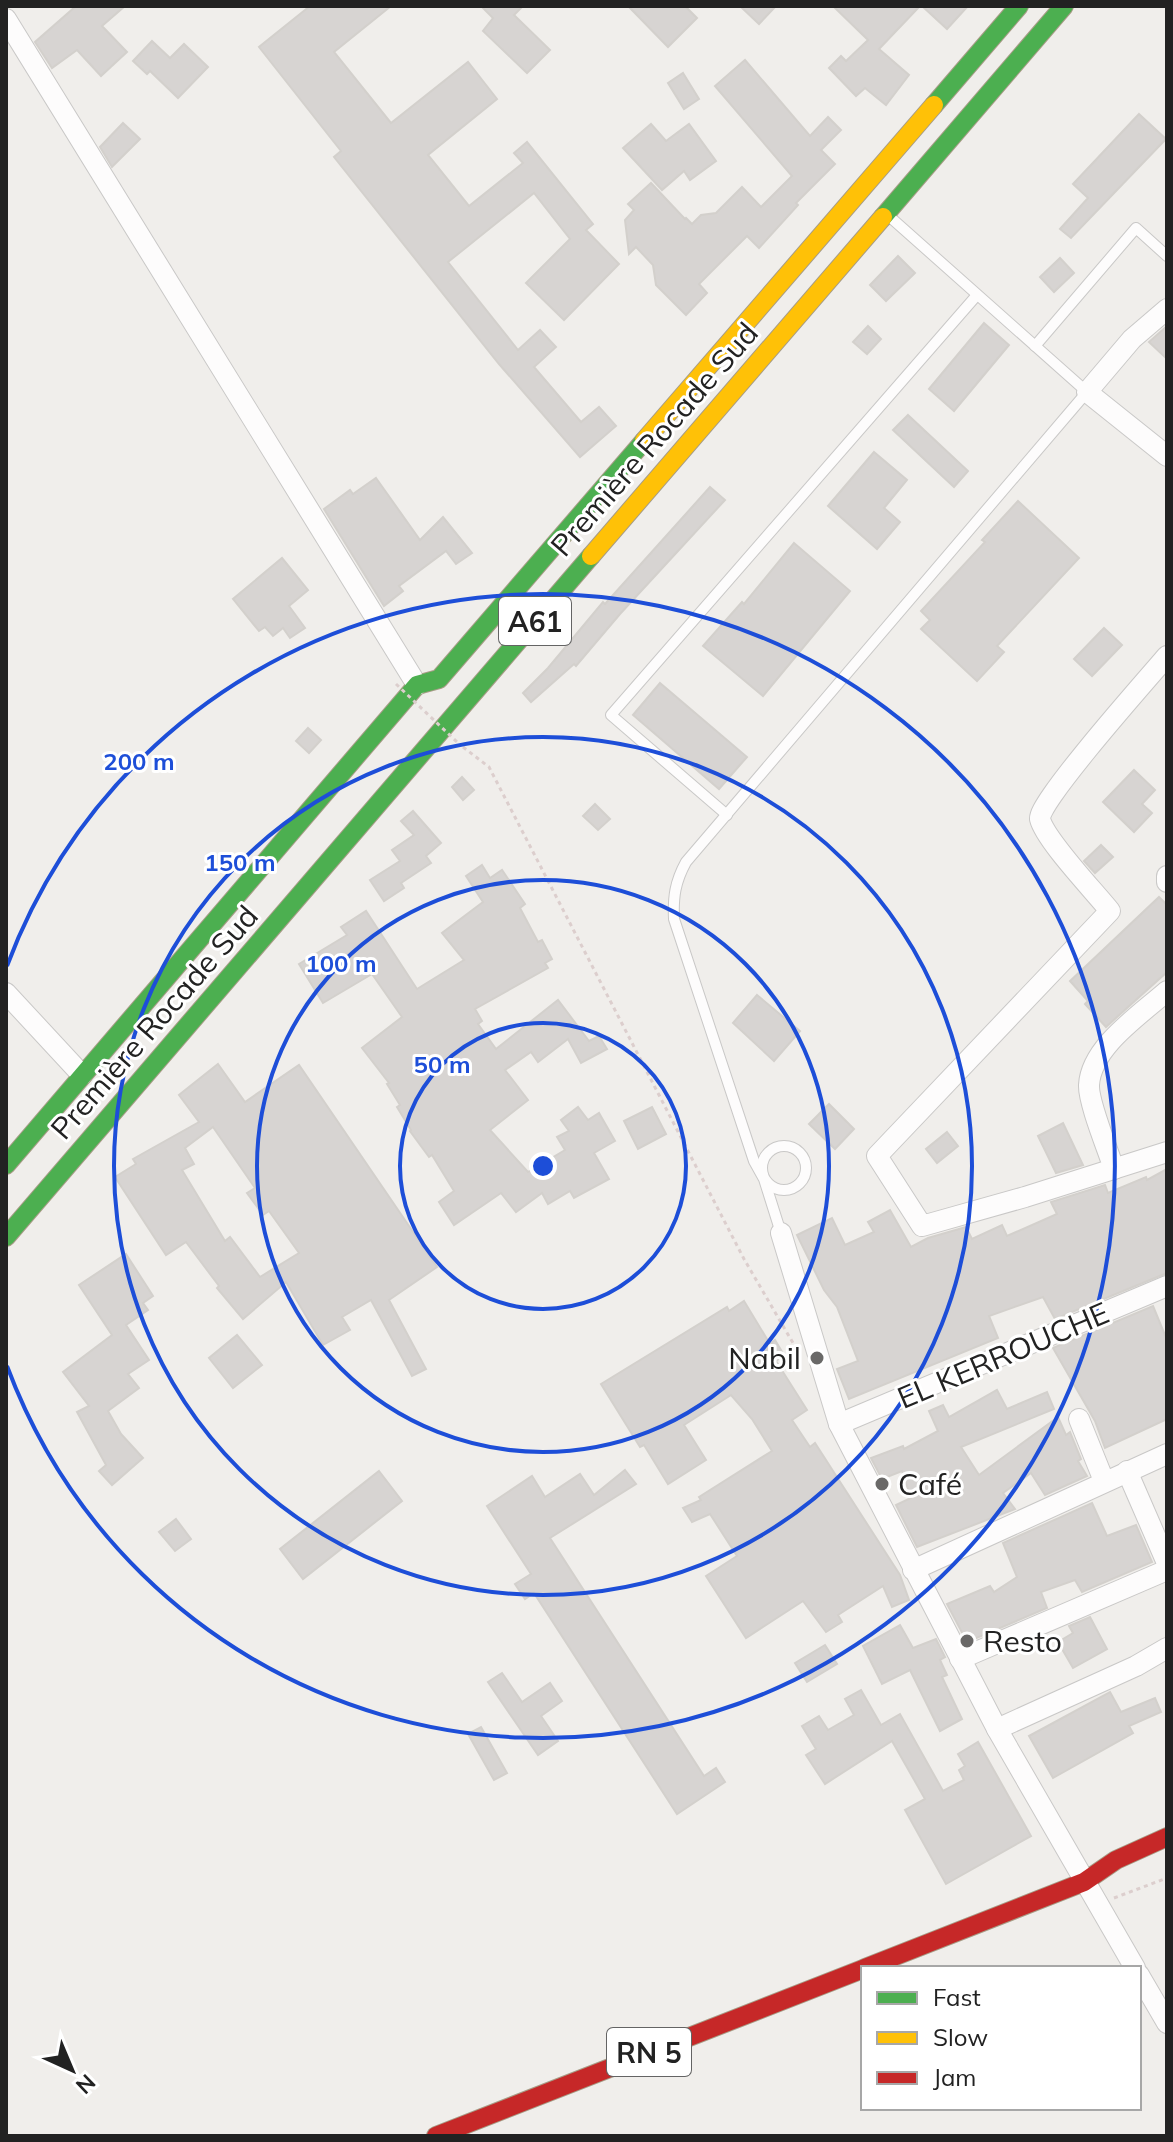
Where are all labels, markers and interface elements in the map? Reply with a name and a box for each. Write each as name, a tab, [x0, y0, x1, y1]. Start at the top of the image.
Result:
street label: Première Rocade Sud	[542, 314, 766, 564]
road number: A61	[499, 597, 571, 645]
text: 200 m	[103, 746, 175, 776]
text: 150 m	[204, 847, 276, 877]
street label: Première Rocade Sud	[42, 897, 266, 1147]
text: 100 m	[305, 948, 377, 978]
text: 50 m	[414, 1049, 470, 1079]
centre of rings	[529, 1152, 557, 1180]
street label: EL KERROUCHE	[892, 1293, 1114, 1417]
place label: Nabil	[728, 1339, 801, 1377]
marker: Nabil	[808, 1349, 826, 1367]
place label: Café	[898, 1465, 962, 1503]
marker: Café	[873, 1475, 891, 1493]
place label: Resto	[983, 1622, 1062, 1660]
marker: Resto	[958, 1632, 976, 1650]
legend	[861, 1966, 1141, 2110]
text: Fast	[933, 1982, 981, 2012]
text: Slow	[933, 2022, 988, 2052]
road number: RN 5	[607, 2028, 691, 2076]
north arrow	[32, 2030, 112, 2110]
text: Jam	[933, 2062, 976, 2092]
text: N	[70, 2069, 102, 2100]

